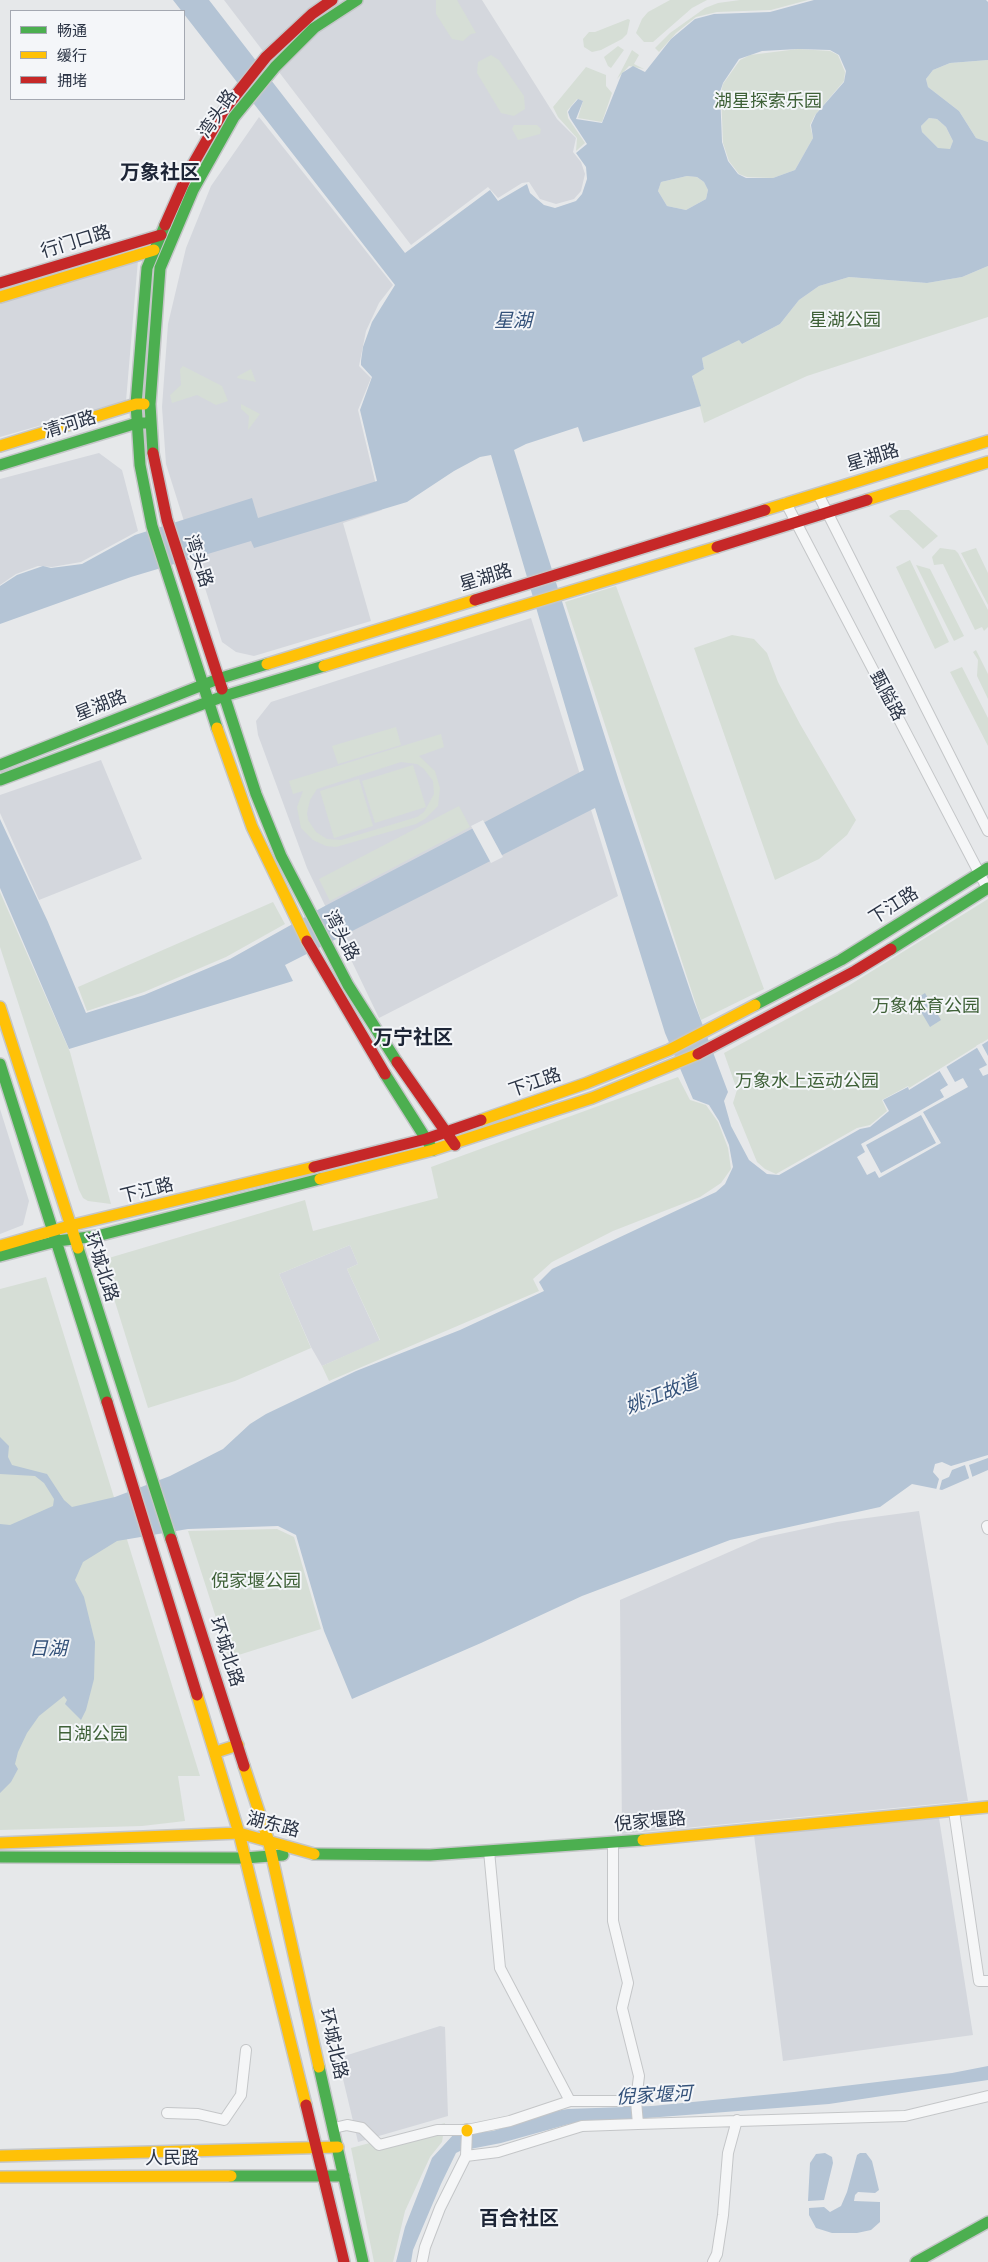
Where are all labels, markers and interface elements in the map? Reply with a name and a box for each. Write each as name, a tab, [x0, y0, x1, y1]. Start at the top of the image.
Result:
legend	[10, 10, 185, 100]
text: 畅通	[57, 20, 87, 40]
text: 缓行	[57, 45, 87, 65]
text: 拥堵	[57, 70, 87, 90]
street label: 湾头路	[194, 86, 242, 142]
park label: 湖星探索乐园	[714, 91, 822, 113]
district label: 万象社区	[120, 161, 200, 185]
street label: 行门口路	[38, 221, 114, 263]
park label: 星湖公园	[809, 310, 881, 332]
water label: 星湖	[494, 311, 532, 333]
street label: 清河路	[41, 407, 99, 443]
street label: 星湖路	[844, 440, 902, 476]
street label: 湾头路	[179, 532, 217, 590]
street label: 星湖路	[457, 560, 515, 596]
street label: 甄隘路	[865, 667, 909, 725]
street label: 星湖路	[72, 686, 130, 726]
street label: 下江路	[865, 883, 923, 929]
street label: 湾头路	[319, 907, 363, 965]
park label: 万象体育公园	[872, 996, 980, 1018]
district label: 万宁社区	[373, 1026, 453, 1050]
street label: 下江路	[506, 1064, 564, 1102]
park label: 万象水上运动公园	[735, 1071, 879, 1093]
street label: 下江路	[118, 1174, 176, 1208]
street label: 环城北路	[80, 1229, 122, 1305]
water label: 姚江故道	[622, 1371, 702, 1419]
park label: 倪家堰公园	[211, 1571, 301, 1593]
street label: 环城北路	[205, 1614, 247, 1690]
water label: 日湖	[29, 1639, 67, 1661]
park label: 日湖公园	[56, 1724, 128, 1746]
street label: 湖东路	[244, 1808, 302, 1842]
street label: 倪家堰路	[613, 1808, 687, 1836]
street label: 环城北路	[314, 2006, 352, 2082]
water label: 倪家堰河	[615, 2083, 693, 2109]
street label: 人民路	[145, 2148, 199, 2170]
district label: 百合社区	[479, 2207, 559, 2231]

